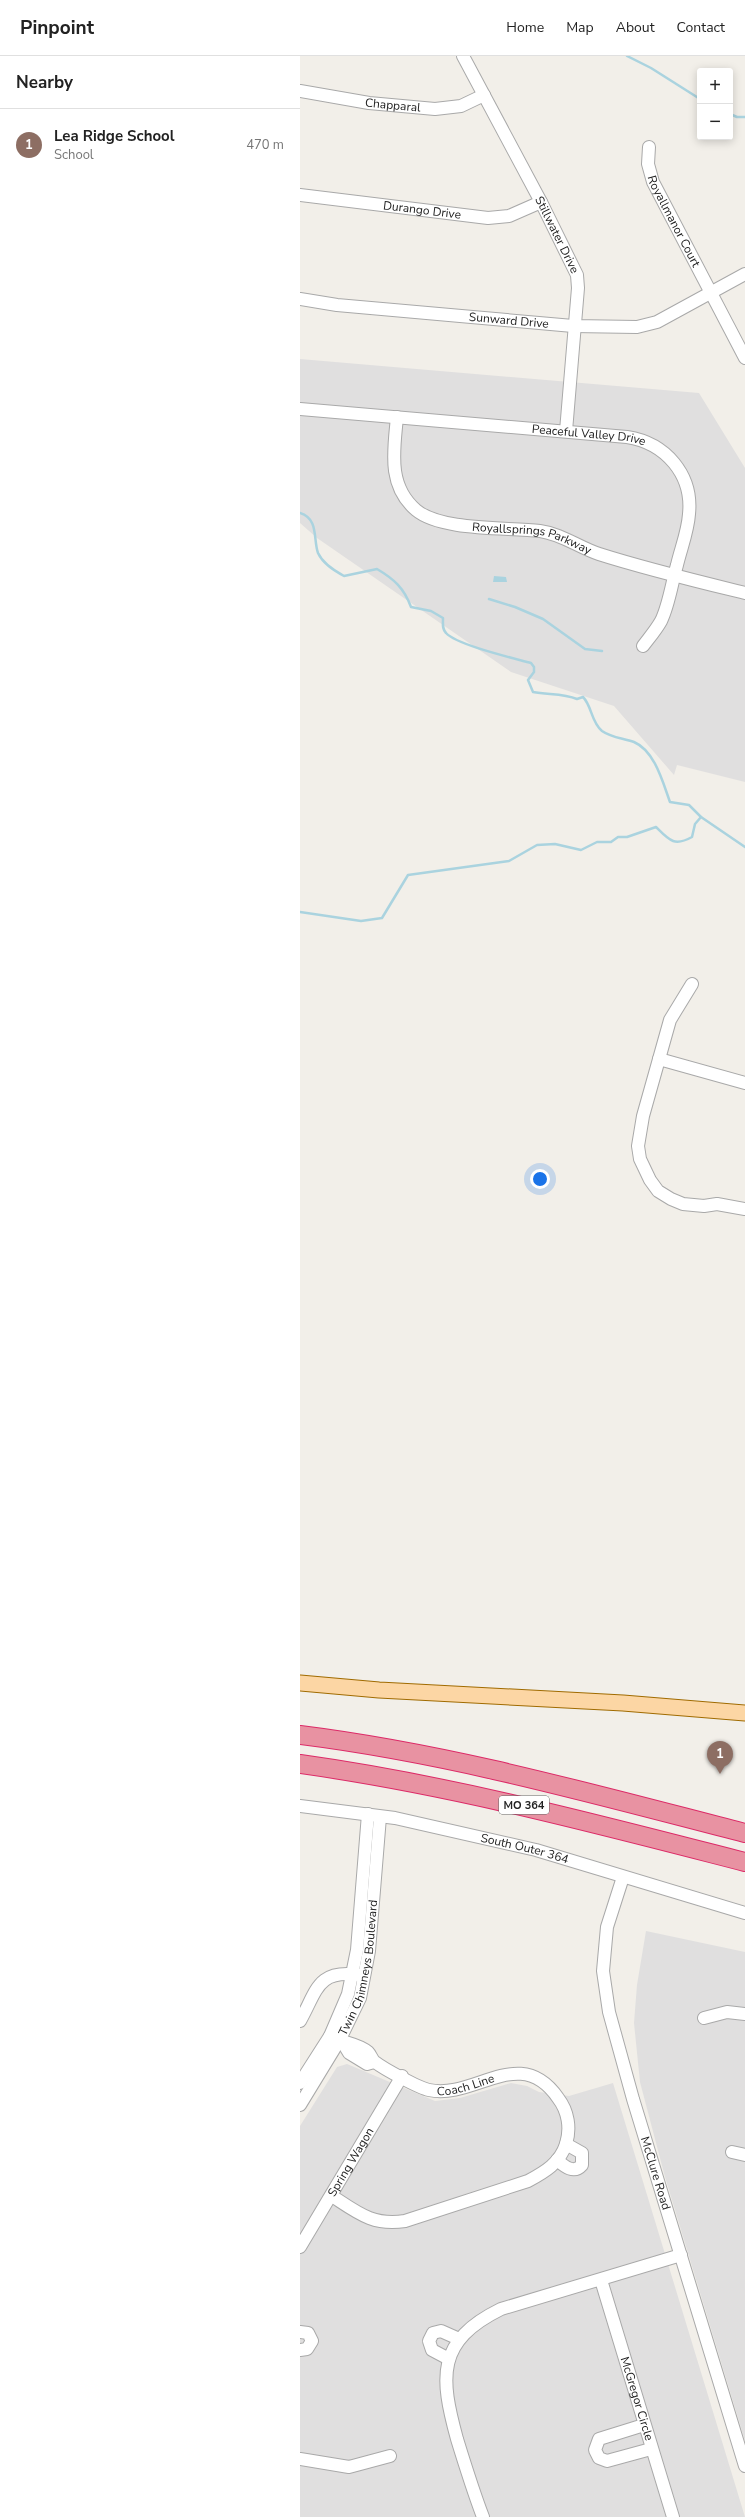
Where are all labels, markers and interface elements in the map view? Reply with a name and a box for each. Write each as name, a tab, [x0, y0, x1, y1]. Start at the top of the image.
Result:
text: Pinpoint	[20, 15, 94, 41]
text: Home	[506, 18, 544, 37]
text: Map	[566, 18, 594, 37]
text: About	[616, 18, 655, 37]
text: Contact	[677, 18, 725, 37]
map controls	[697, 68, 733, 140]
button: +	[697, 68, 733, 104]
text: Nearby	[16, 71, 73, 94]
street label: Chapparal	[364, 95, 422, 116]
button: −	[697, 104, 733, 140]
text: Lea Ridge School	[54, 126, 174, 146]
text: 1	[25, 136, 33, 154]
text: 470 m	[246, 136, 284, 154]
text: School	[54, 146, 94, 164]
street label: Royallmanor Court	[644, 174, 704, 271]
street label: Stillwater Drive	[531, 193, 583, 276]
street label: Durango Drive	[382, 197, 462, 223]
street label: Sunward Drive	[468, 309, 549, 332]
street label: Peaceful Valley Drive	[531, 421, 648, 450]
street label: Royallsprings Parkway	[471, 519, 595, 559]
your location	[530, 1169, 550, 1189]
pin: 1	[707, 1741, 733, 1774]
road number: MO 364	[499, 1796, 549, 1814]
street label: South Outer 364	[479, 1830, 571, 1867]
street label: Twin Chimneys Boulevard	[335, 1899, 381, 2038]
street label: Coach Line	[437, 2070, 496, 2099]
street label: Spring Wagon	[324, 2124, 378, 2200]
street label: McClure Road	[637, 2135, 674, 2212]
street label: McGregor Circle	[617, 2355, 657, 2443]

